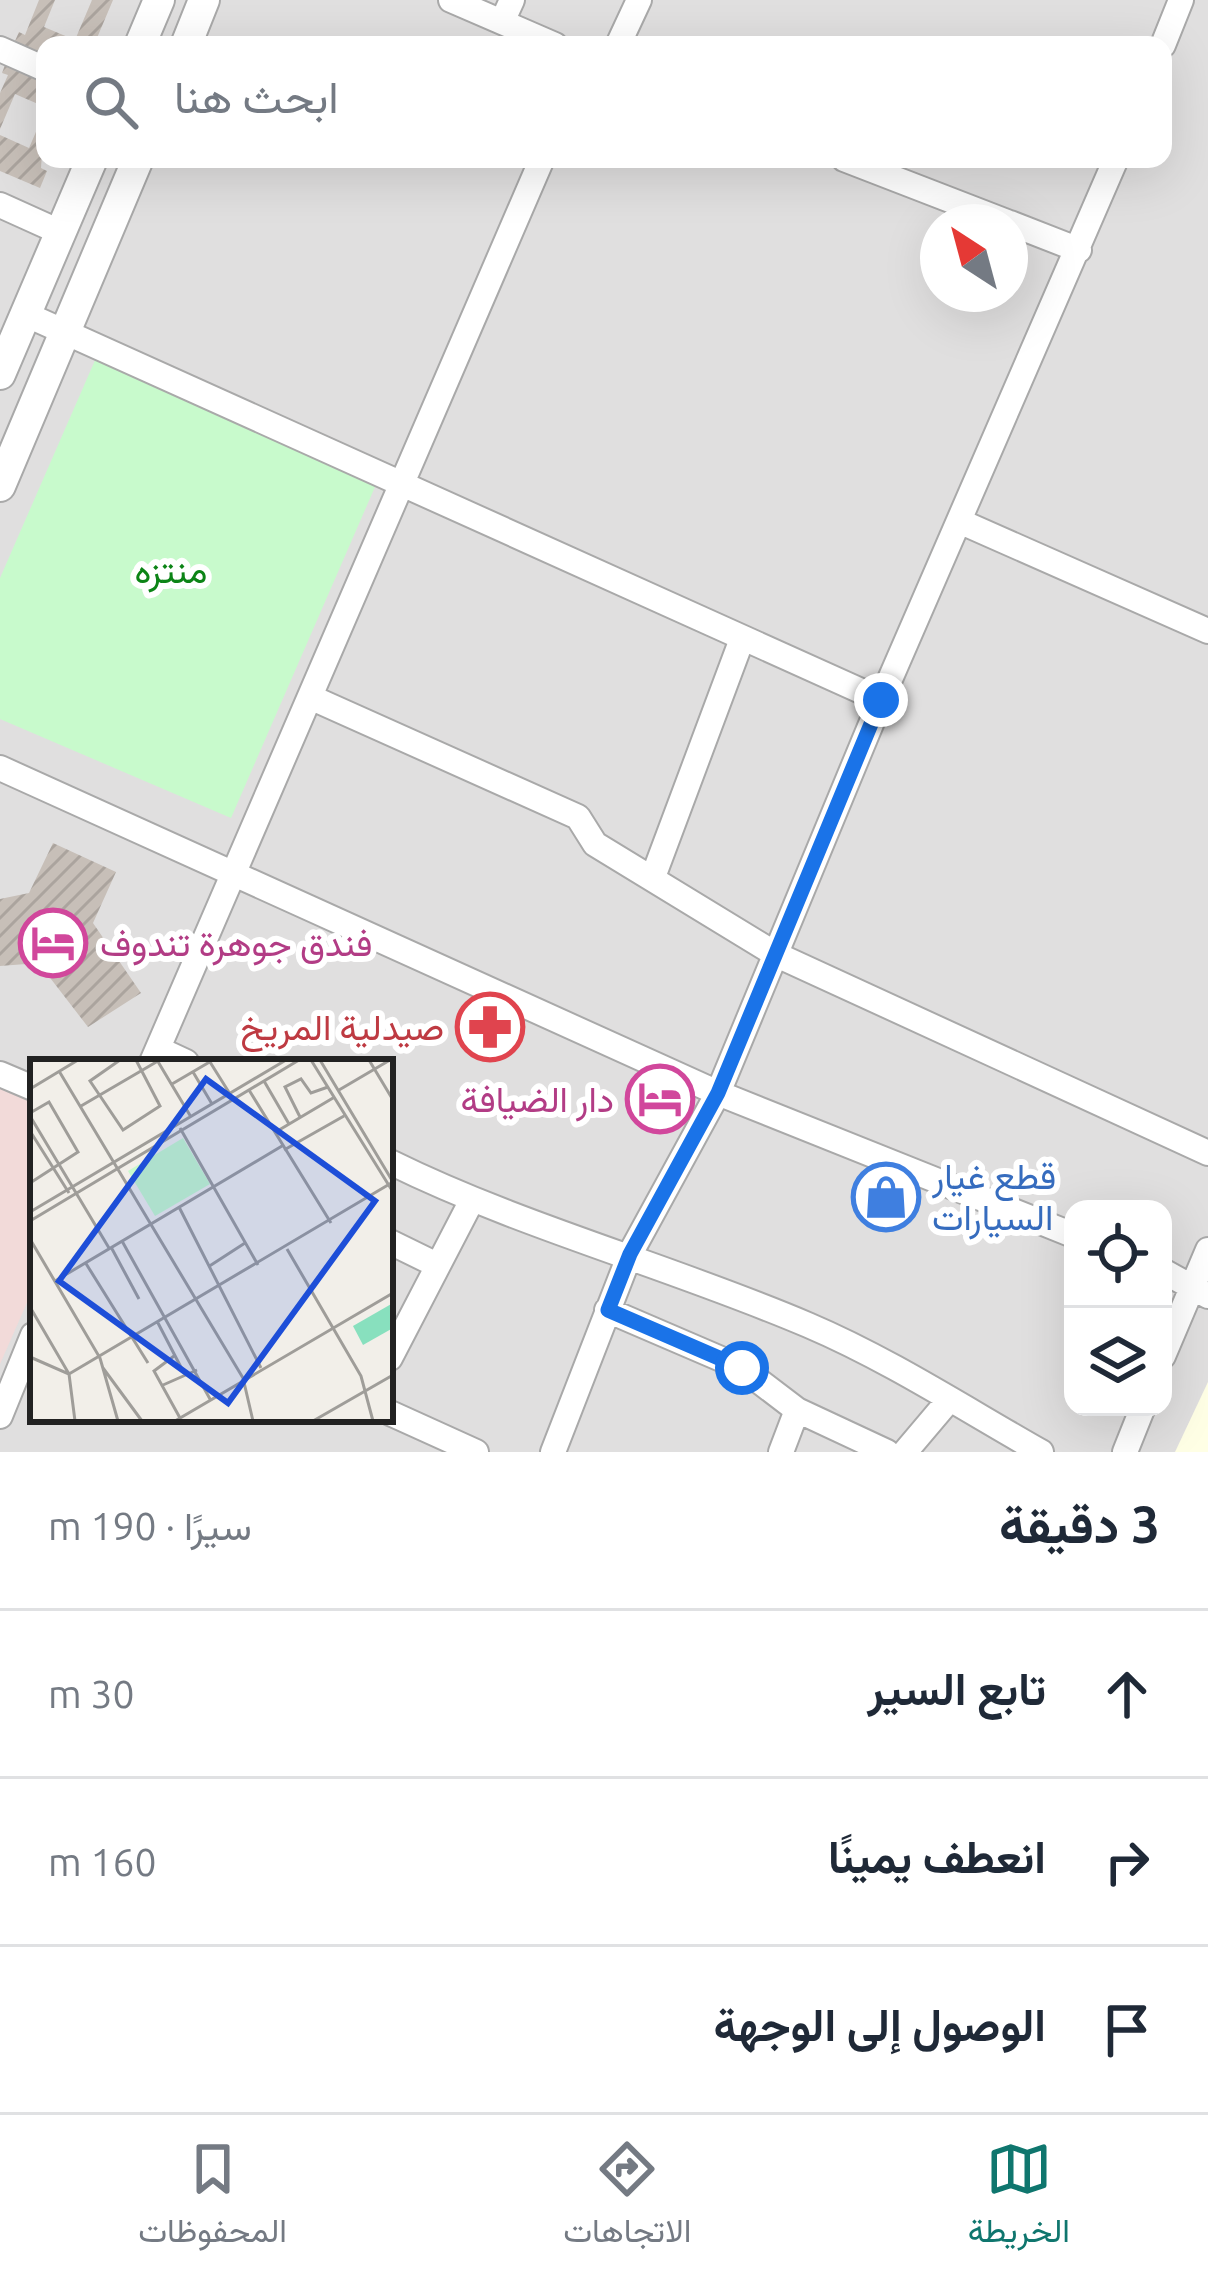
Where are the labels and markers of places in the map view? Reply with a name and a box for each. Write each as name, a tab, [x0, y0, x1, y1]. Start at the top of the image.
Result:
hotel icon: فندق جوهرة تندوف	[18, 908, 88, 978]
place label: فندق جوهرة تندوف	[100, 922, 373, 966]
pharmacy icon: صيدلية المريخ	[455, 992, 525, 1062]
place label: صيدلية المريخ	[240, 1006, 444, 1053]
hotel icon: دار الضيافة	[625, 1064, 695, 1134]
place label: دار الضيافة	[461, 1078, 614, 1122]
place label: قطع غيار السيارات	[931, 1155, 1056, 1240]
shop icon: قطع غيار السيارات	[851, 1162, 921, 1232]

